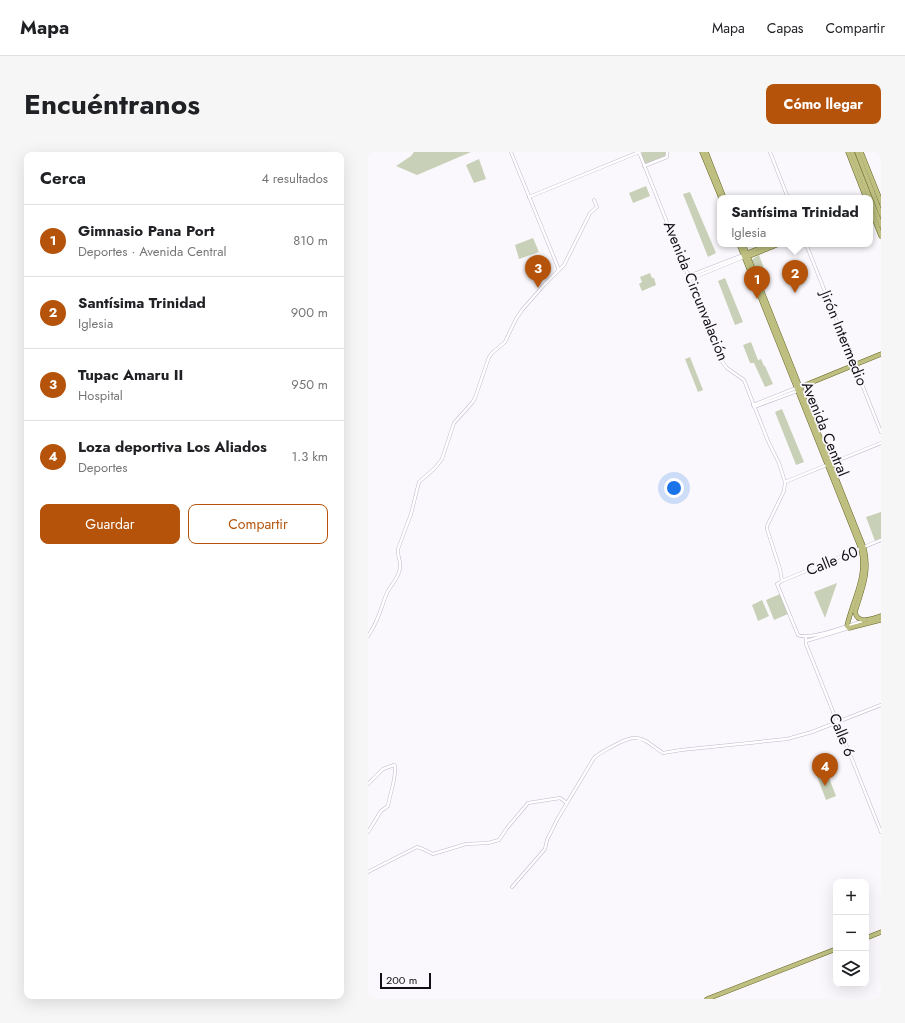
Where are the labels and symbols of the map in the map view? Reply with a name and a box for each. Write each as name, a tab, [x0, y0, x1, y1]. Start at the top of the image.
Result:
street label: Avenida Circunvalación	[658, 218, 734, 364]
pin: 3	[525, 255, 551, 288]
pin: 2	[782, 260, 808, 293]
pin: 1	[744, 266, 770, 299]
street label: Jirón Intermedio	[814, 285, 873, 389]
street label: Avenida Central	[796, 378, 854, 480]
your location	[664, 478, 684, 498]
street label: Calle 60	[803, 541, 861, 581]
street label: Calle 6	[823, 710, 861, 760]
pin: 4	[812, 753, 838, 786]
scale bar	[380, 971, 431, 990]

